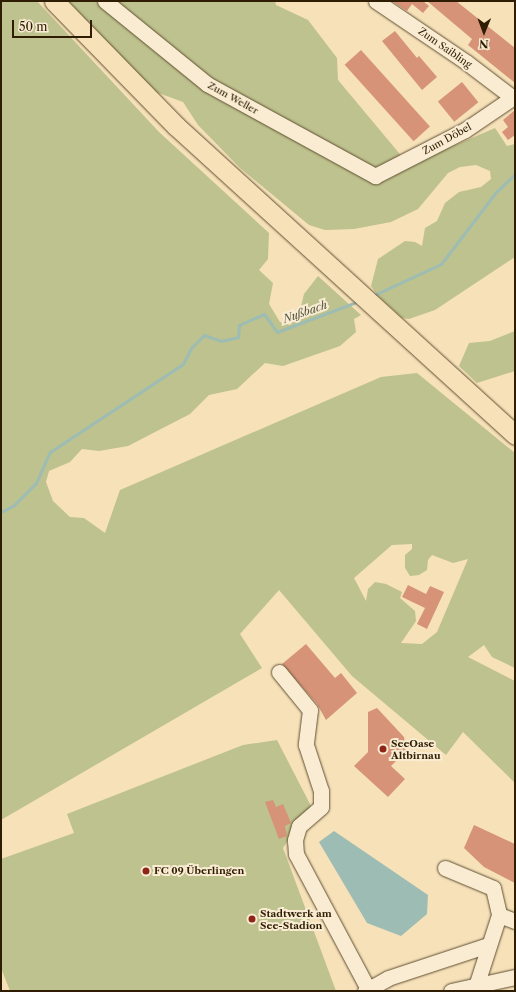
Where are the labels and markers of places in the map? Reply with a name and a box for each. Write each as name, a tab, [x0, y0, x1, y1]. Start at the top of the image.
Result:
place label: SeeOase Altbirnau	[391, 737, 441, 760]
marker: SeeOase Altbirnau	[378, 744, 388, 754]
place label: FC 09 Überlingen	[154, 865, 244, 877]
marker: FC 09 Überlingen	[141, 866, 151, 876]
place label: Stadtwerk am See-Stadion	[260, 907, 332, 930]
marker: Stadtwerk am See-Stadion	[247, 914, 257, 924]

